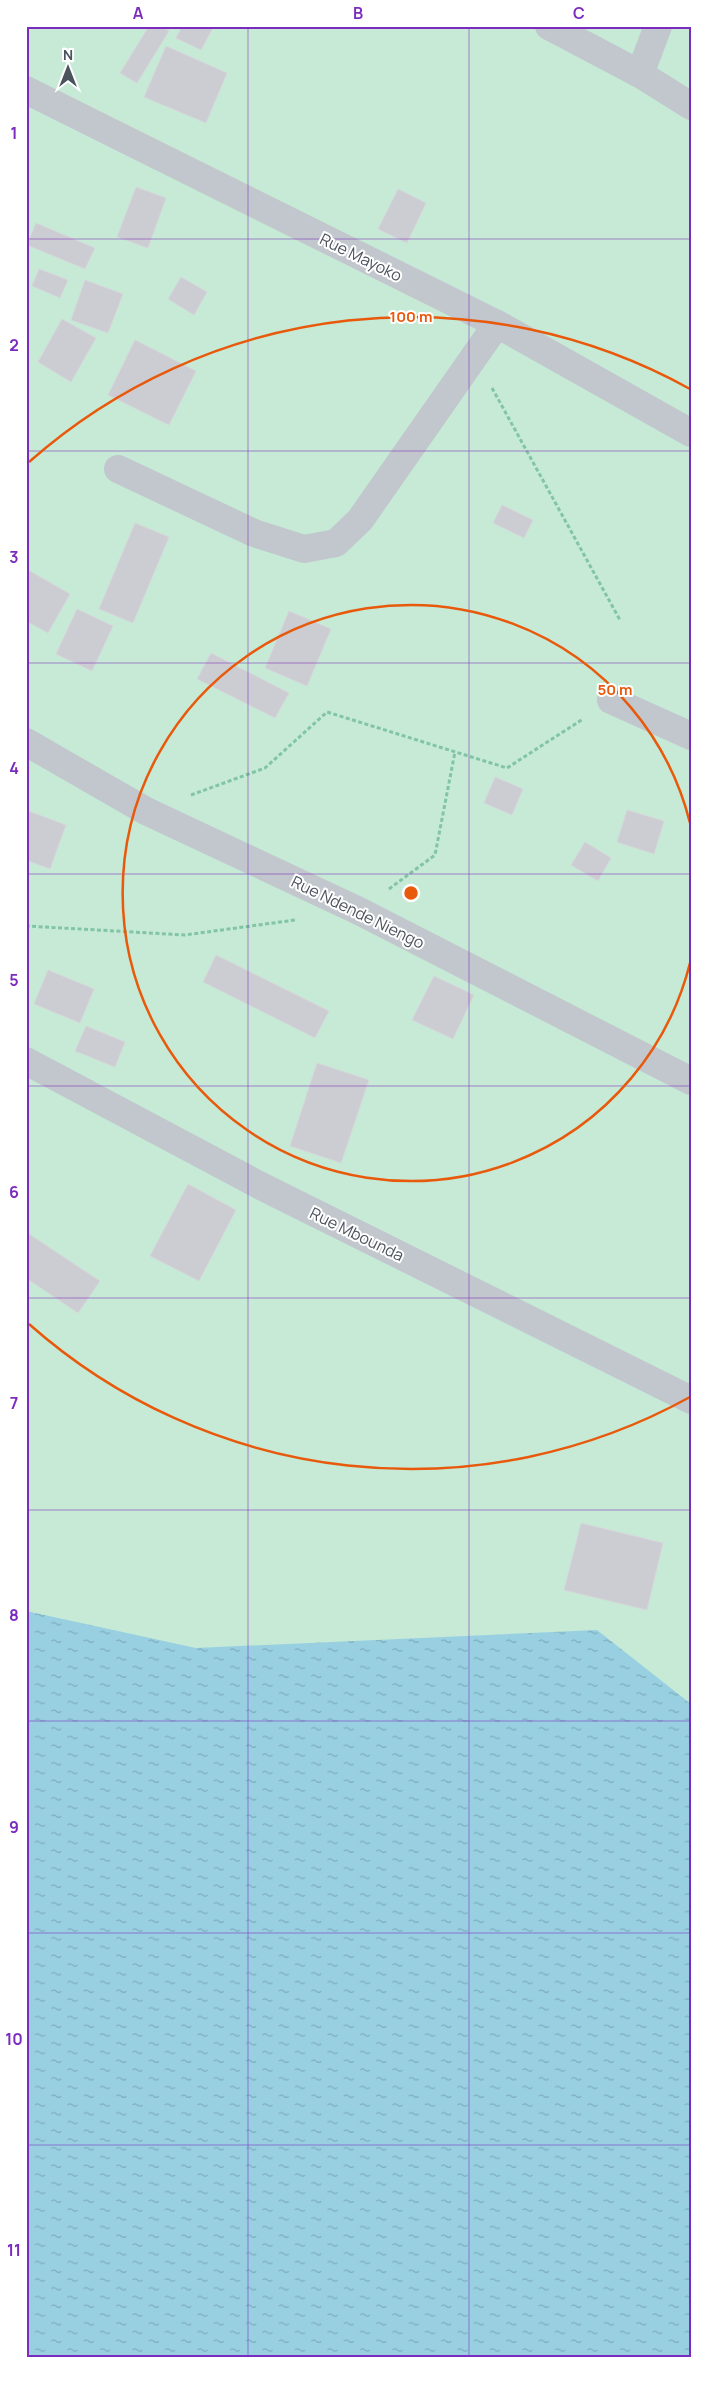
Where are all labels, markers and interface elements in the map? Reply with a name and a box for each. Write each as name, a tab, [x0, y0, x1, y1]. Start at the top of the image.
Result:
text: A	[133, 2, 144, 24]
text: B	[353, 2, 363, 24]
text: C	[573, 2, 585, 24]
north arrow	[42, 42, 92, 92]
text: N	[63, 45, 73, 64]
text: 1	[10, 122, 18, 144]
street label: Rue Mayoko	[316, 228, 406, 286]
text: 100 m	[390, 306, 432, 327]
text: 2	[9, 334, 19, 356]
text: 3	[9, 546, 19, 568]
text: 50 m	[597, 679, 633, 700]
text: 4	[9, 757, 19, 779]
street label: Rue Ndende Niengo	[288, 870, 428, 954]
centre of rings	[402, 884, 420, 902]
text: 5	[9, 969, 19, 991]
text: 6	[9, 1181, 19, 1203]
street label: Rue Mbounda	[306, 1202, 408, 1266]
text: 7	[10, 1392, 18, 1414]
text: 8	[9, 1604, 19, 1626]
text: 9	[9, 1816, 19, 1838]
text: 10	[5, 2028, 23, 2050]
text: 11	[7, 2239, 21, 2261]

